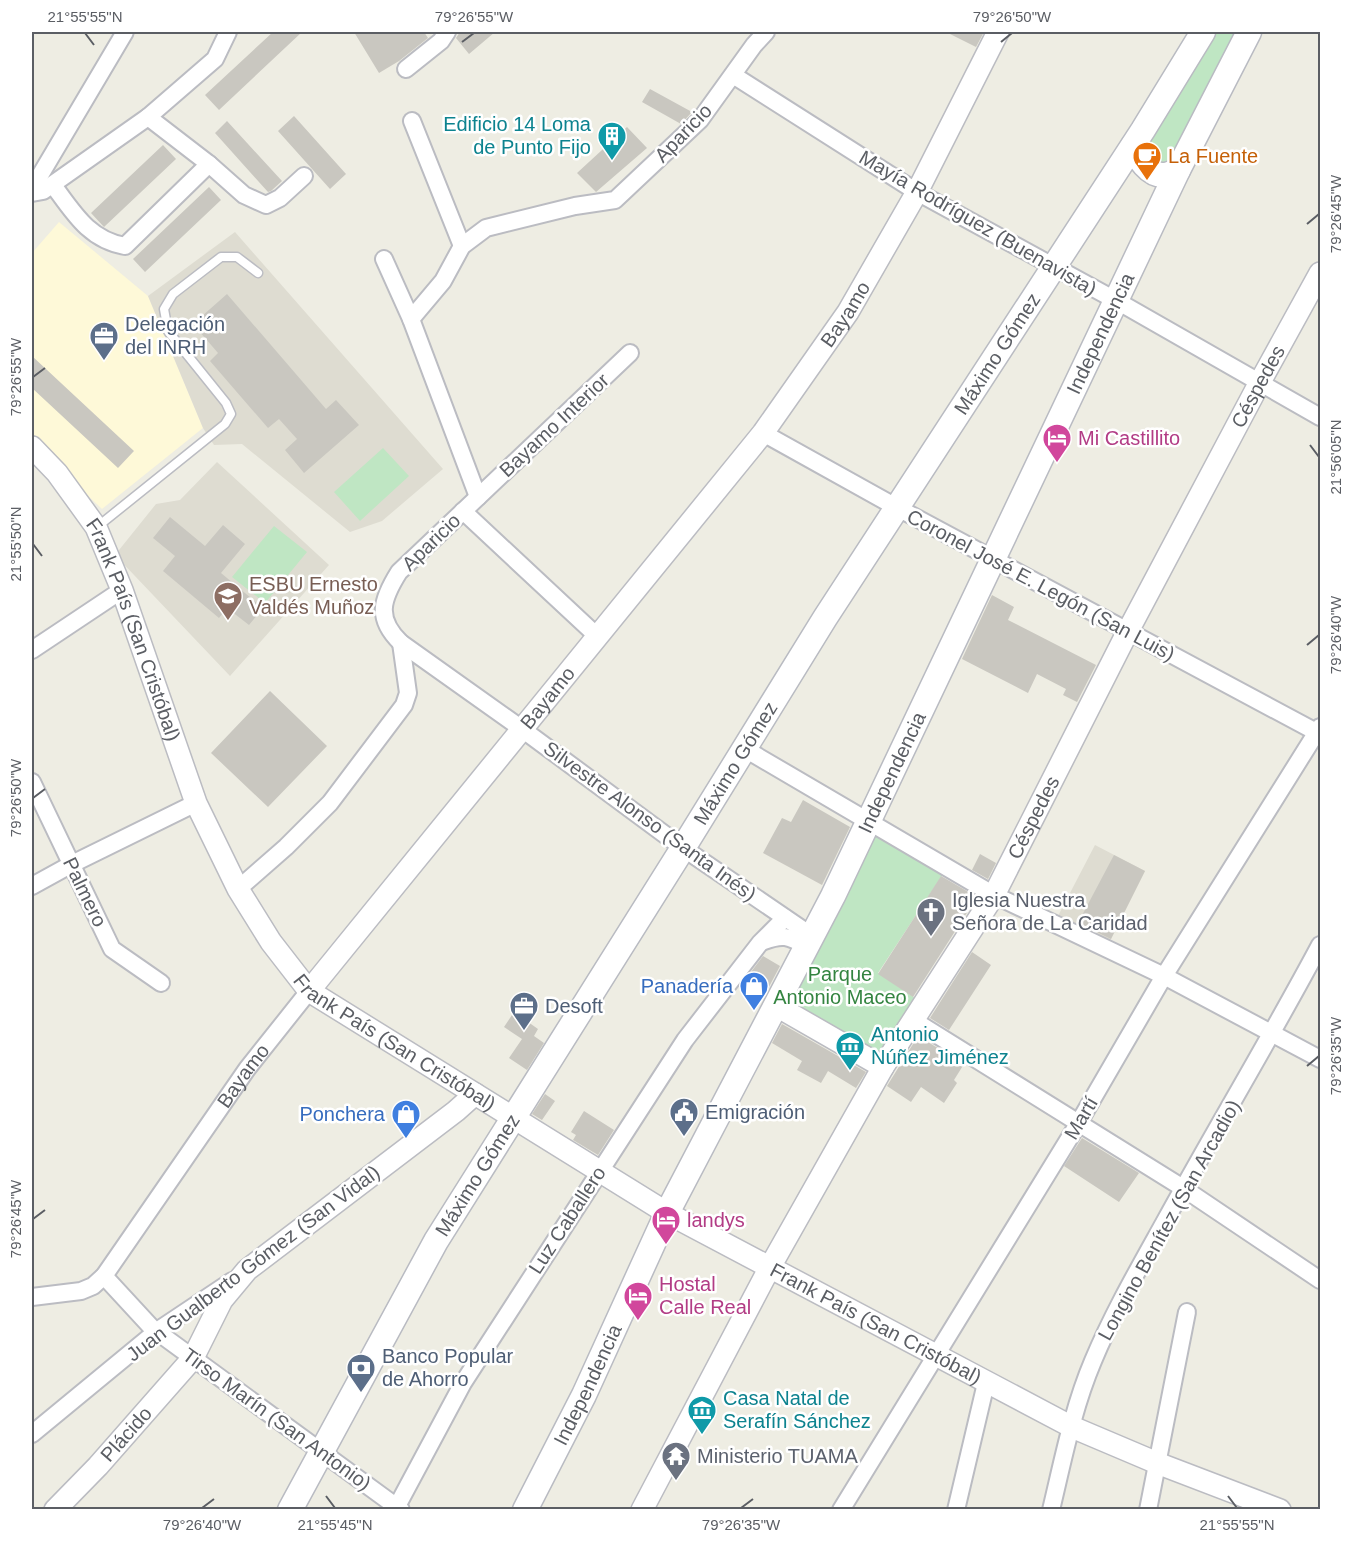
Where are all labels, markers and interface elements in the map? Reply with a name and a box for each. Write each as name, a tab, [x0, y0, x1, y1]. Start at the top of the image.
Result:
text: 21°55'55"N	[47, 8, 123, 25]
text: 79°26'55"W	[435, 8, 514, 25]
text: 79°26'50"W	[973, 8, 1052, 25]
street label: Aparicio	[650, 99, 716, 167]
place label: Edificio 14 Loma de Punto Fijo	[443, 113, 592, 158]
building icon: Edificio 14 Loma de Punto Fijo	[596, 120, 628, 162]
cafe icon: La Fuente	[1131, 140, 1163, 182]
place label: La Fuente	[1168, 145, 1258, 167]
street label: Mayía Rodríguez (Buenavista)	[856, 146, 1100, 300]
text: 79°26'45"W	[1327, 174, 1344, 253]
street label: Independencia	[1062, 269, 1139, 397]
street label: Bayamo	[816, 278, 874, 351]
street label: Máximo Gómez	[950, 289, 1045, 418]
place label: Delegación del INRH	[125, 313, 225, 358]
office icon: Delegación del INRH	[88, 320, 120, 362]
text: 79°26'55"W	[7, 337, 24, 416]
street label: Céspedes	[1227, 342, 1289, 431]
street label: Bayamo Interior	[495, 369, 613, 481]
text: 21°56'05"N	[1327, 419, 1344, 495]
hotel icon: Mi Castillito	[1041, 422, 1073, 464]
place label: Mi Castillito	[1078, 427, 1180, 449]
street label: Coronel José E. Legón (San Luis)	[903, 505, 1179, 665]
text: 21°55'50"N	[7, 506, 24, 582]
street label: Aparicio	[397, 509, 465, 575]
street label: Frank País (San Cristóbal)	[82, 514, 185, 744]
place label: ESBU Ernesto Valdés Muñoz	[249, 573, 378, 618]
school or university icon: ESBU Ernesto Valdés Muñoz	[212, 580, 244, 622]
text: 79°26'40"W	[1327, 595, 1344, 674]
street label: Bayamo	[516, 662, 579, 733]
street label: Máximo Gómez	[689, 698, 782, 828]
street label: Independencia	[854, 708, 930, 836]
street label: Silvestre Alonso (Santa Inés)	[540, 737, 760, 905]
text: 79°26'50"W	[7, 758, 24, 837]
street label: Céspedes	[1003, 772, 1064, 863]
street label: Palmero	[59, 854, 111, 930]
place label: Iglesia Nuestra Señora de La Caridad	[952, 889, 1148, 934]
church icon: Iglesia Nuestra Señora de La Caridad	[915, 896, 947, 938]
park label: Parque Antonio Maceo	[773, 963, 907, 1008]
street label: Frank País (San Cristóbal)	[289, 970, 500, 1115]
shop icon: Panadería	[738, 970, 770, 1012]
place label: Panadería	[641, 975, 734, 997]
office icon: Desoft	[508, 990, 540, 1032]
place label: Desoft	[545, 995, 603, 1017]
text: 79°26'35"W	[1327, 1016, 1344, 1095]
place label: Antonio Núñez Jiménez	[871, 1023, 1009, 1068]
museum icon: Antonio Núñez Jiménez	[834, 1030, 866, 1072]
street label: Bayamo	[213, 1040, 274, 1112]
street label: Martí	[1060, 1092, 1102, 1143]
public building icon: Emigración	[668, 1096, 700, 1138]
street label: Longino Benítez (San Arcadio)	[1094, 1096, 1244, 1344]
shop icon: Ponchera	[390, 1098, 422, 1140]
place label: Emigración	[705, 1101, 805, 1123]
place label: Ponchera	[299, 1103, 386, 1125]
street label: Máximo Gómez	[431, 1110, 524, 1240]
street label: Juan Gualberto Gómez (San Vidal)	[122, 1161, 384, 1365]
street label: Luz Caballero	[524, 1162, 610, 1278]
text: 79°26'45"W	[7, 1179, 24, 1258]
hotel icon: landys	[650, 1204, 682, 1246]
place label: landys	[687, 1209, 745, 1231]
street label: Frank País (San Cristóbal)	[767, 1259, 985, 1388]
place label: Hostal Calle Real	[659, 1273, 751, 1318]
hotel icon: Hostal Calle Real	[622, 1280, 654, 1322]
street label: Independencia	[549, 1320, 626, 1449]
street label: Tirso Marín (San Antonio)	[179, 1343, 375, 1495]
place label: Banco Popular de Ahorro	[382, 1345, 514, 1390]
bank icon: Banco Popular de Ahorro	[345, 1352, 377, 1394]
place label: Casa Natal de Serafín Sánchez	[723, 1387, 871, 1432]
museum icon: Casa Natal de Serafín Sánchez	[686, 1394, 718, 1436]
street label: Plácido	[96, 1402, 156, 1466]
temple icon: Ministerio TUAMA	[660, 1440, 692, 1482]
place label: Ministerio TUAMA	[697, 1445, 858, 1467]
text: 79°26'40"W	[163, 1516, 242, 1533]
text: 21°55'45"N	[297, 1516, 373, 1533]
text: 79°26'35"W	[702, 1516, 781, 1533]
text: 21°55'55"N	[1199, 1516, 1275, 1533]

